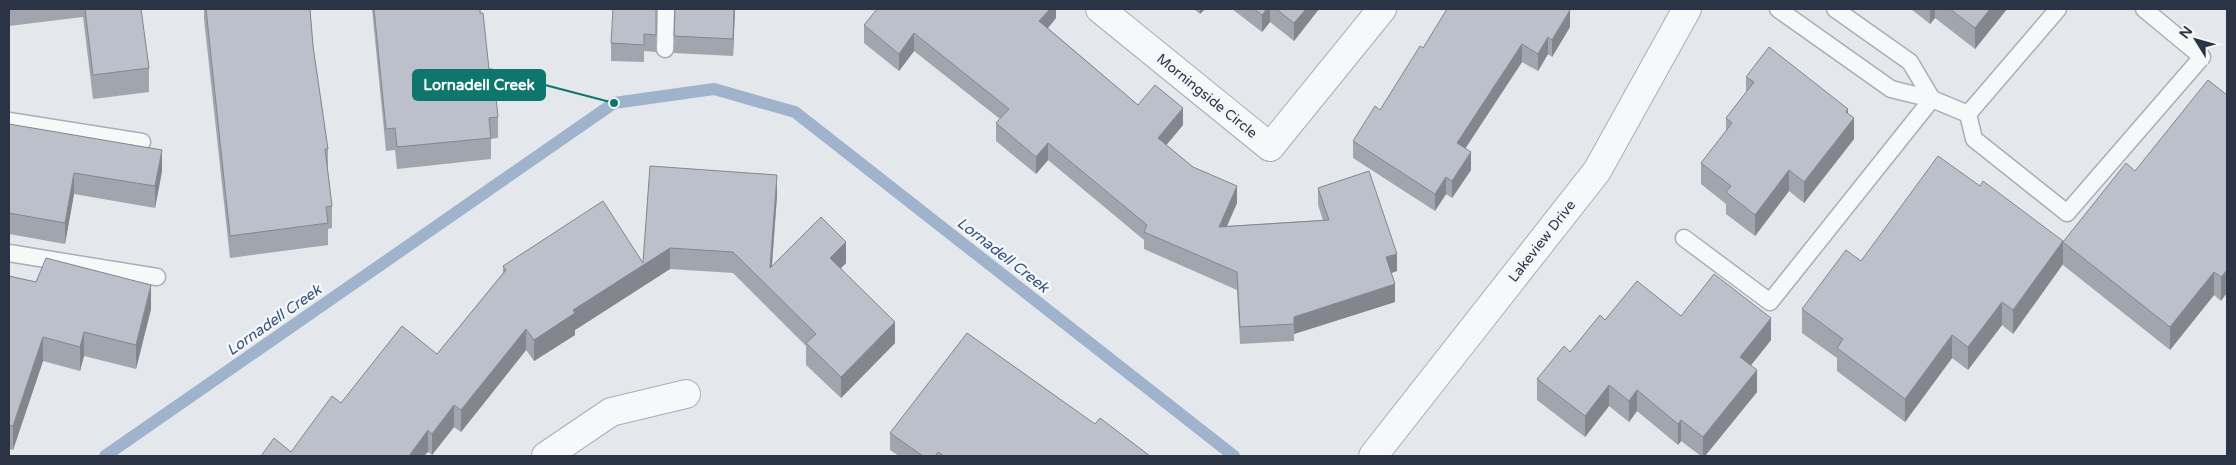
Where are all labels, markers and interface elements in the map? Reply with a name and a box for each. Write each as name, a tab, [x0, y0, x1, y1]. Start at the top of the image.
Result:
north arrow	[2171, 15, 2221, 65]
text: N	[2176, 23, 2196, 42]
street label: Morningside Circle	[1153, 50, 1261, 142]
callout: Lornadell Creek	[413, 70, 545, 100]
text: Lornadell Creek	[423, 76, 535, 94]
street label: Lakeview Drive	[1505, 197, 1579, 285]
water label: Lornadell Creek	[954, 214, 1054, 298]
water label: Lornadell Creek	[223, 280, 326, 359]

